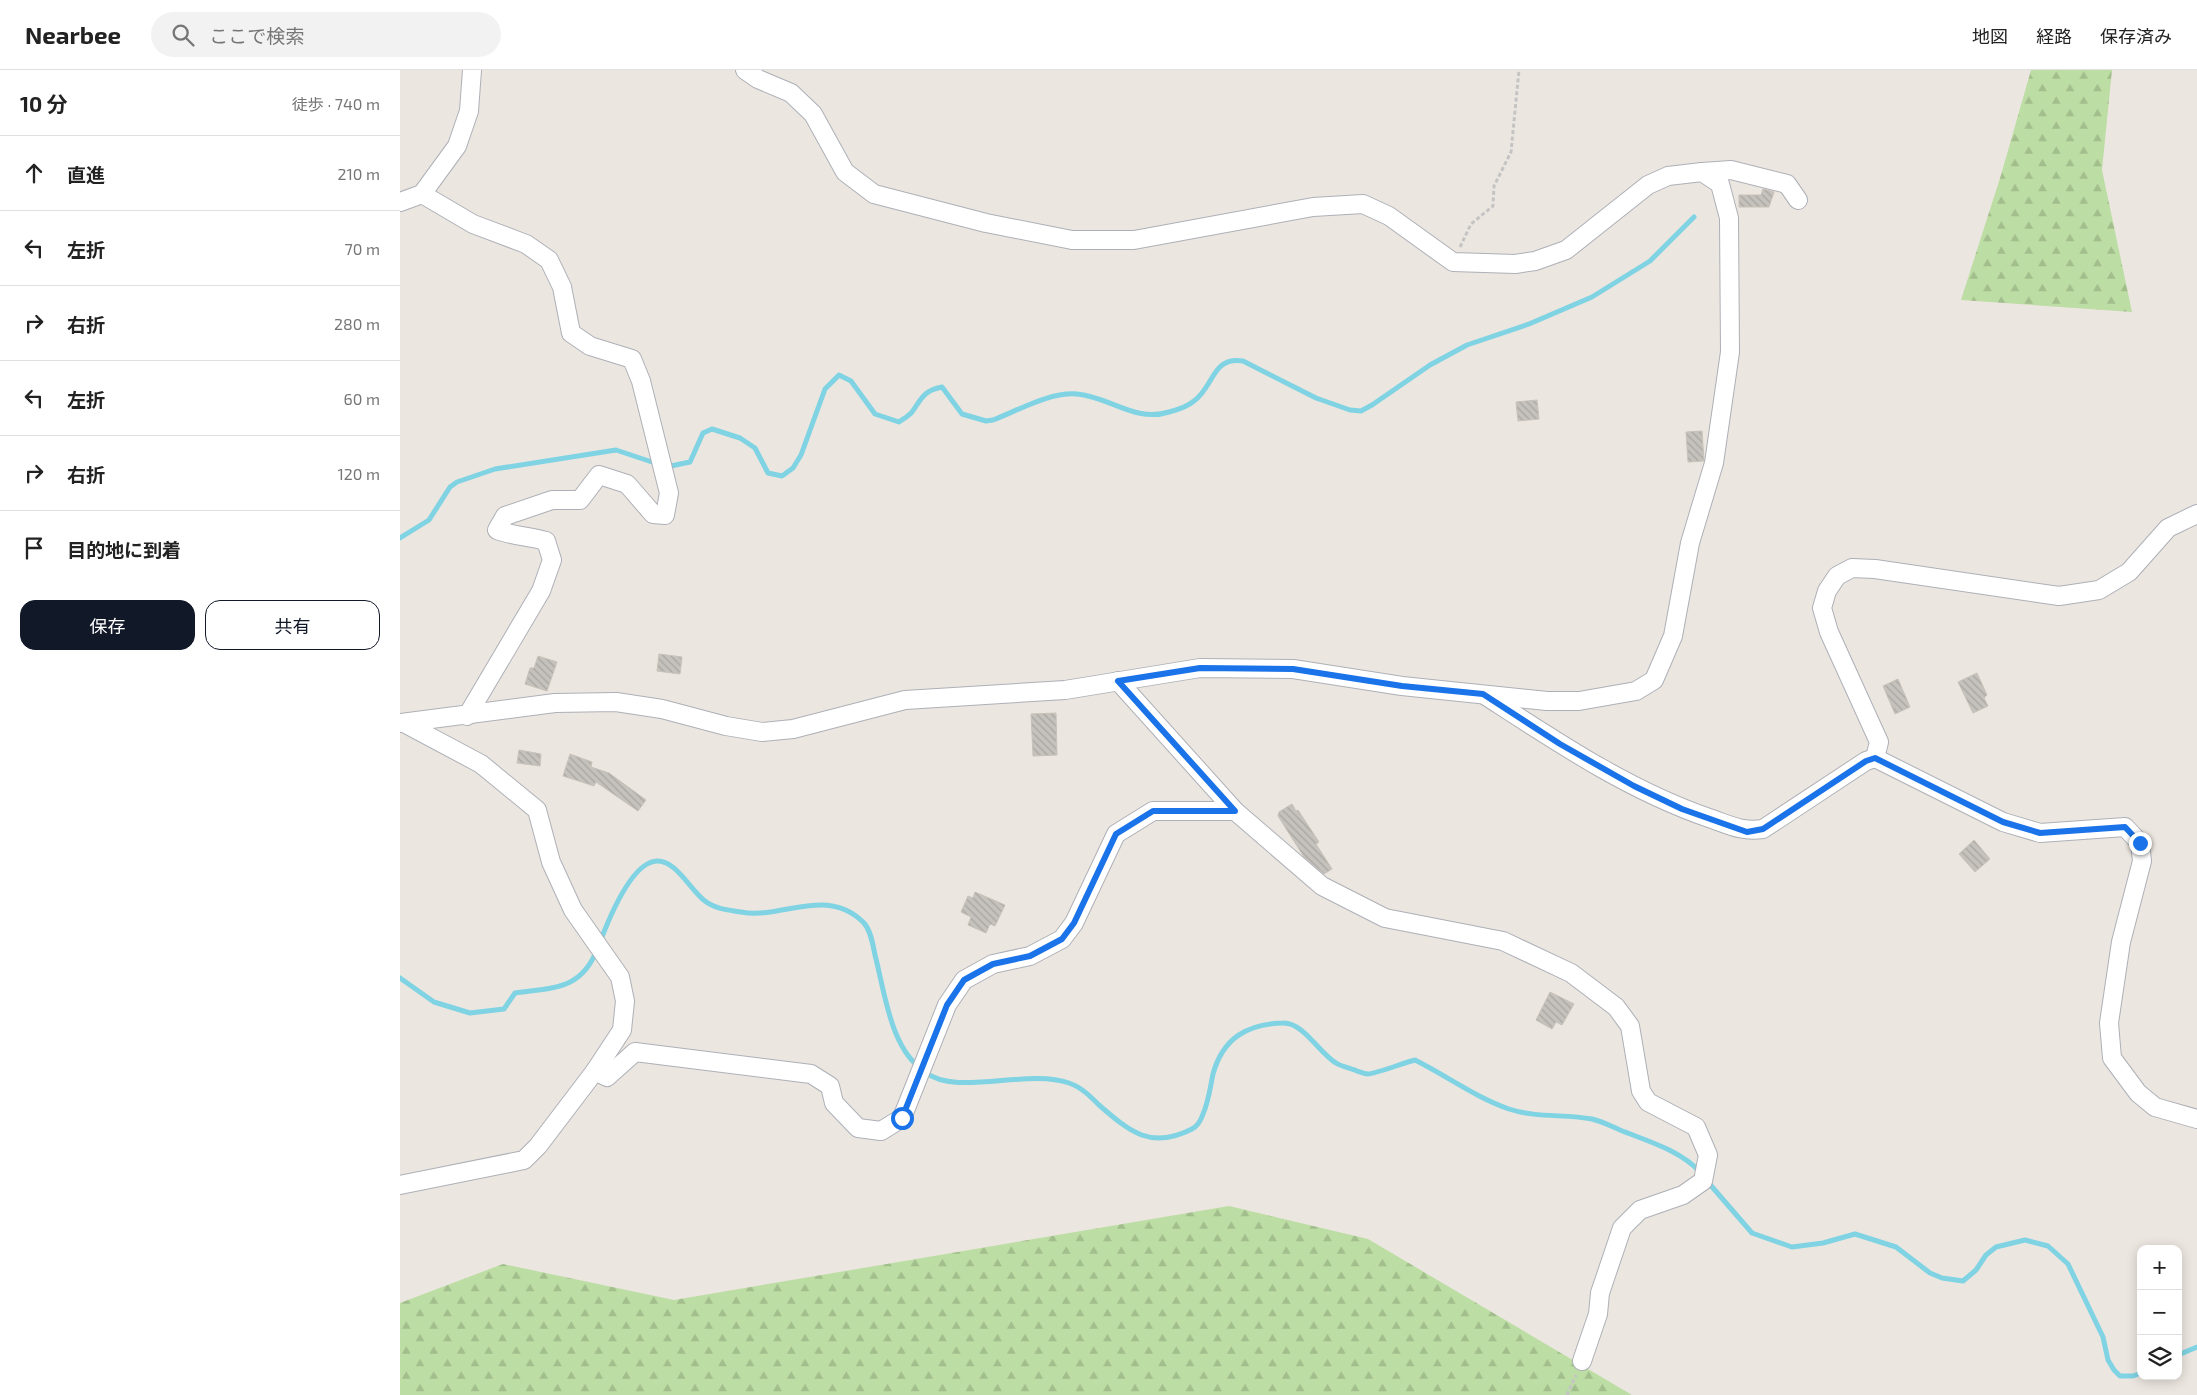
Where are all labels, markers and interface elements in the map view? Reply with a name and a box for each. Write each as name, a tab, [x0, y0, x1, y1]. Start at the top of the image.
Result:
search box	[151, 12, 501, 57]
text: Nearbee	[25, 20, 121, 49]
icon: search	[169, 21, 197, 49]
text: ここで検索	[209, 24, 304, 47]
text: 地図	[1972, 25, 2008, 47]
text: 経路	[2036, 25, 2072, 47]
text: 保存済み	[2100, 25, 2172, 47]
text: 10 分	[20, 91, 68, 116]
text: 徒歩 · 740 m	[292, 94, 380, 113]
icon: ahead	[20, 159, 48, 187]
text: 直進	[67, 163, 105, 186]
text: 210 m	[337, 164, 380, 183]
icon: left	[20, 234, 48, 262]
text: 左折	[67, 238, 105, 261]
text: 70 m	[345, 239, 380, 258]
icon: right	[20, 309, 48, 337]
text: 右折	[67, 313, 105, 336]
text: 280 m	[334, 314, 380, 333]
icon: left	[20, 384, 48, 412]
text: 左折	[67, 388, 105, 411]
text: 60 m	[344, 389, 380, 408]
icon: right	[20, 459, 48, 487]
text: 右折	[67, 463, 105, 486]
text: 120 m	[337, 464, 380, 483]
icon: arrive	[20, 534, 48, 562]
text: 目的地に到着	[67, 538, 181, 561]
button: 保存	[20, 600, 195, 650]
button: 共有	[205, 600, 380, 650]
route end	[2129, 832, 2152, 855]
route start	[891, 1107, 914, 1130]
map controls	[2137, 1245, 2182, 1380]
button: +	[2137, 1245, 2182, 1290]
button: −	[2137, 1290, 2182, 1335]
button: layers	[2137, 1335, 2182, 1380]

